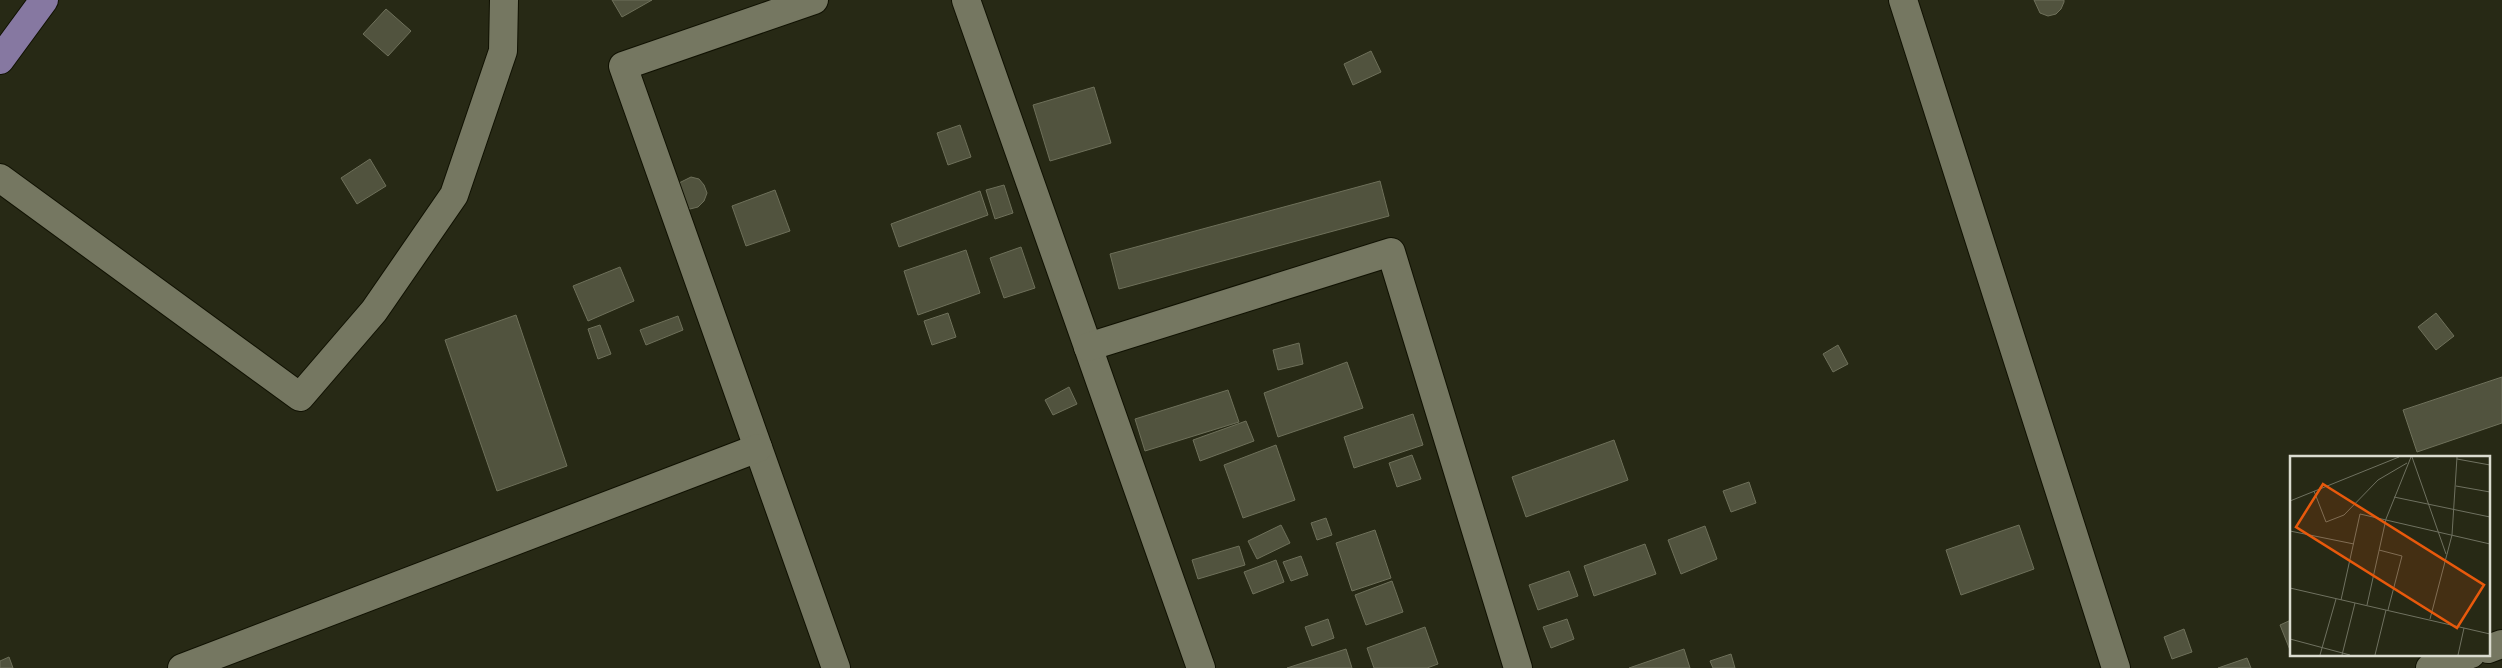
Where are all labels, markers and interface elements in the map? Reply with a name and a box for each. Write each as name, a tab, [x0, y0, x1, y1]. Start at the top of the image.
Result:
inset map	[2290, 456, 2490, 656]

